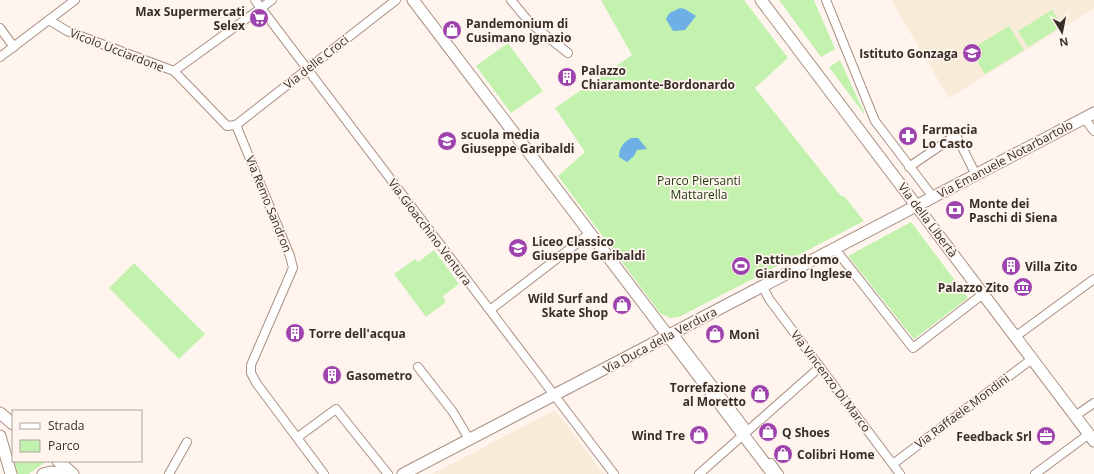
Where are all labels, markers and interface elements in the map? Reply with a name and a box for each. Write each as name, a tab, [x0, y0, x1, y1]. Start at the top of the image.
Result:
place label: Max Supermercati Selex	[135, 3, 245, 34]
supermarket icon: Max Supermercati Selex	[248, 7, 270, 29]
north arrow	[1042, 12, 1082, 52]
place label: Pandemonium di Cusimano Ignazio	[466, 15, 571, 46]
shop icon: Pandemonium di Cusimano Ignazio	[441, 19, 463, 41]
street label: Vicolo Ucciardone	[67, 24, 167, 76]
street label: Via delle Croci	[280, 31, 352, 93]
text: N	[1058, 34, 1070, 51]
school or university icon: Istituto Gonzaga	[961, 42, 983, 64]
place label: Istituto Gonzaga	[859, 45, 958, 62]
place label: Palazzo Chiaramonte-Bordonardo	[581, 62, 735, 93]
building icon: Palazzo Chiaramonte-Bordonardo	[556, 66, 578, 88]
street label: Via Emanuele Notarbartolo	[934, 116, 1076, 202]
place label: Farmacia Lo Casto	[922, 121, 977, 152]
pharmacy icon: Farmacia Lo Casto	[897, 125, 919, 147]
place label: scuola media Giuseppe Garibaldi	[461, 126, 575, 157]
school or university icon: scuola media Giuseppe Garibaldi	[436, 130, 458, 152]
street label: Via Remo Sandron	[242, 153, 296, 255]
park label: Parco Piersanti Mattarella	[657, 172, 741, 203]
street label: Via Gioacchino Ventura	[384, 175, 476, 289]
street label: Via della Libertà	[894, 179, 962, 261]
place label: Monte dei Paschi di Siena	[969, 195, 1057, 226]
bank icon: Monte dei Paschi di Siena	[944, 199, 966, 221]
place label: Liceo Classico Giuseppe Garibaldi	[532, 233, 646, 264]
school or university icon: Liceo Classico Giuseppe Garibaldi	[507, 237, 529, 259]
place label: Pattinodromo Giardino Inglese	[755, 251, 852, 282]
sports icon: Pattinodromo Giardino Inglese	[730, 255, 752, 277]
building icon: Villa Zito	[1000, 255, 1022, 277]
place label: Villa Zito	[1025, 258, 1077, 275]
museum icon: Palazzo Zito	[1012, 276, 1034, 298]
place label: Palazzo Zito	[938, 279, 1009, 296]
place label: Wild Surf and Skate Shop	[528, 290, 608, 321]
shop icon: Wild Surf and Skate Shop	[611, 294, 633, 316]
street label: Via Duca della Verdura	[600, 303, 720, 377]
building icon: Torre dell'acqua	[284, 322, 306, 344]
shop icon: Monì	[704, 323, 726, 345]
place label: Torre dell'acqua	[309, 325, 406, 342]
place label: Monì	[729, 326, 759, 343]
street label: Via Vincenzo Di Marco	[787, 327, 875, 435]
building icon: Gasometro	[321, 364, 343, 386]
place label: Gasometro	[346, 367, 412, 384]
street label: Via Raffaele Mondini	[911, 370, 1013, 452]
place label: Torrefazione al Moretto	[670, 379, 746, 410]
shop icon: Torrefazione al Moretto	[749, 383, 771, 405]
legend	[12, 410, 142, 462]
text: Strada	[48, 417, 84, 434]
shop icon: Q Shoes	[757, 421, 779, 443]
shop icon: Wind Tre	[688, 424, 710, 446]
place label: Q Shoes	[782, 424, 830, 441]
office icon: Feedback Srl	[1035, 425, 1057, 447]
place label: Wind Tre	[632, 427, 685, 444]
place label: Feedback Srl	[956, 428, 1032, 445]
text: Parco	[48, 437, 80, 454]
shop icon: Colibri Home	[772, 443, 794, 465]
place label: Colibri Home	[797, 446, 875, 463]

